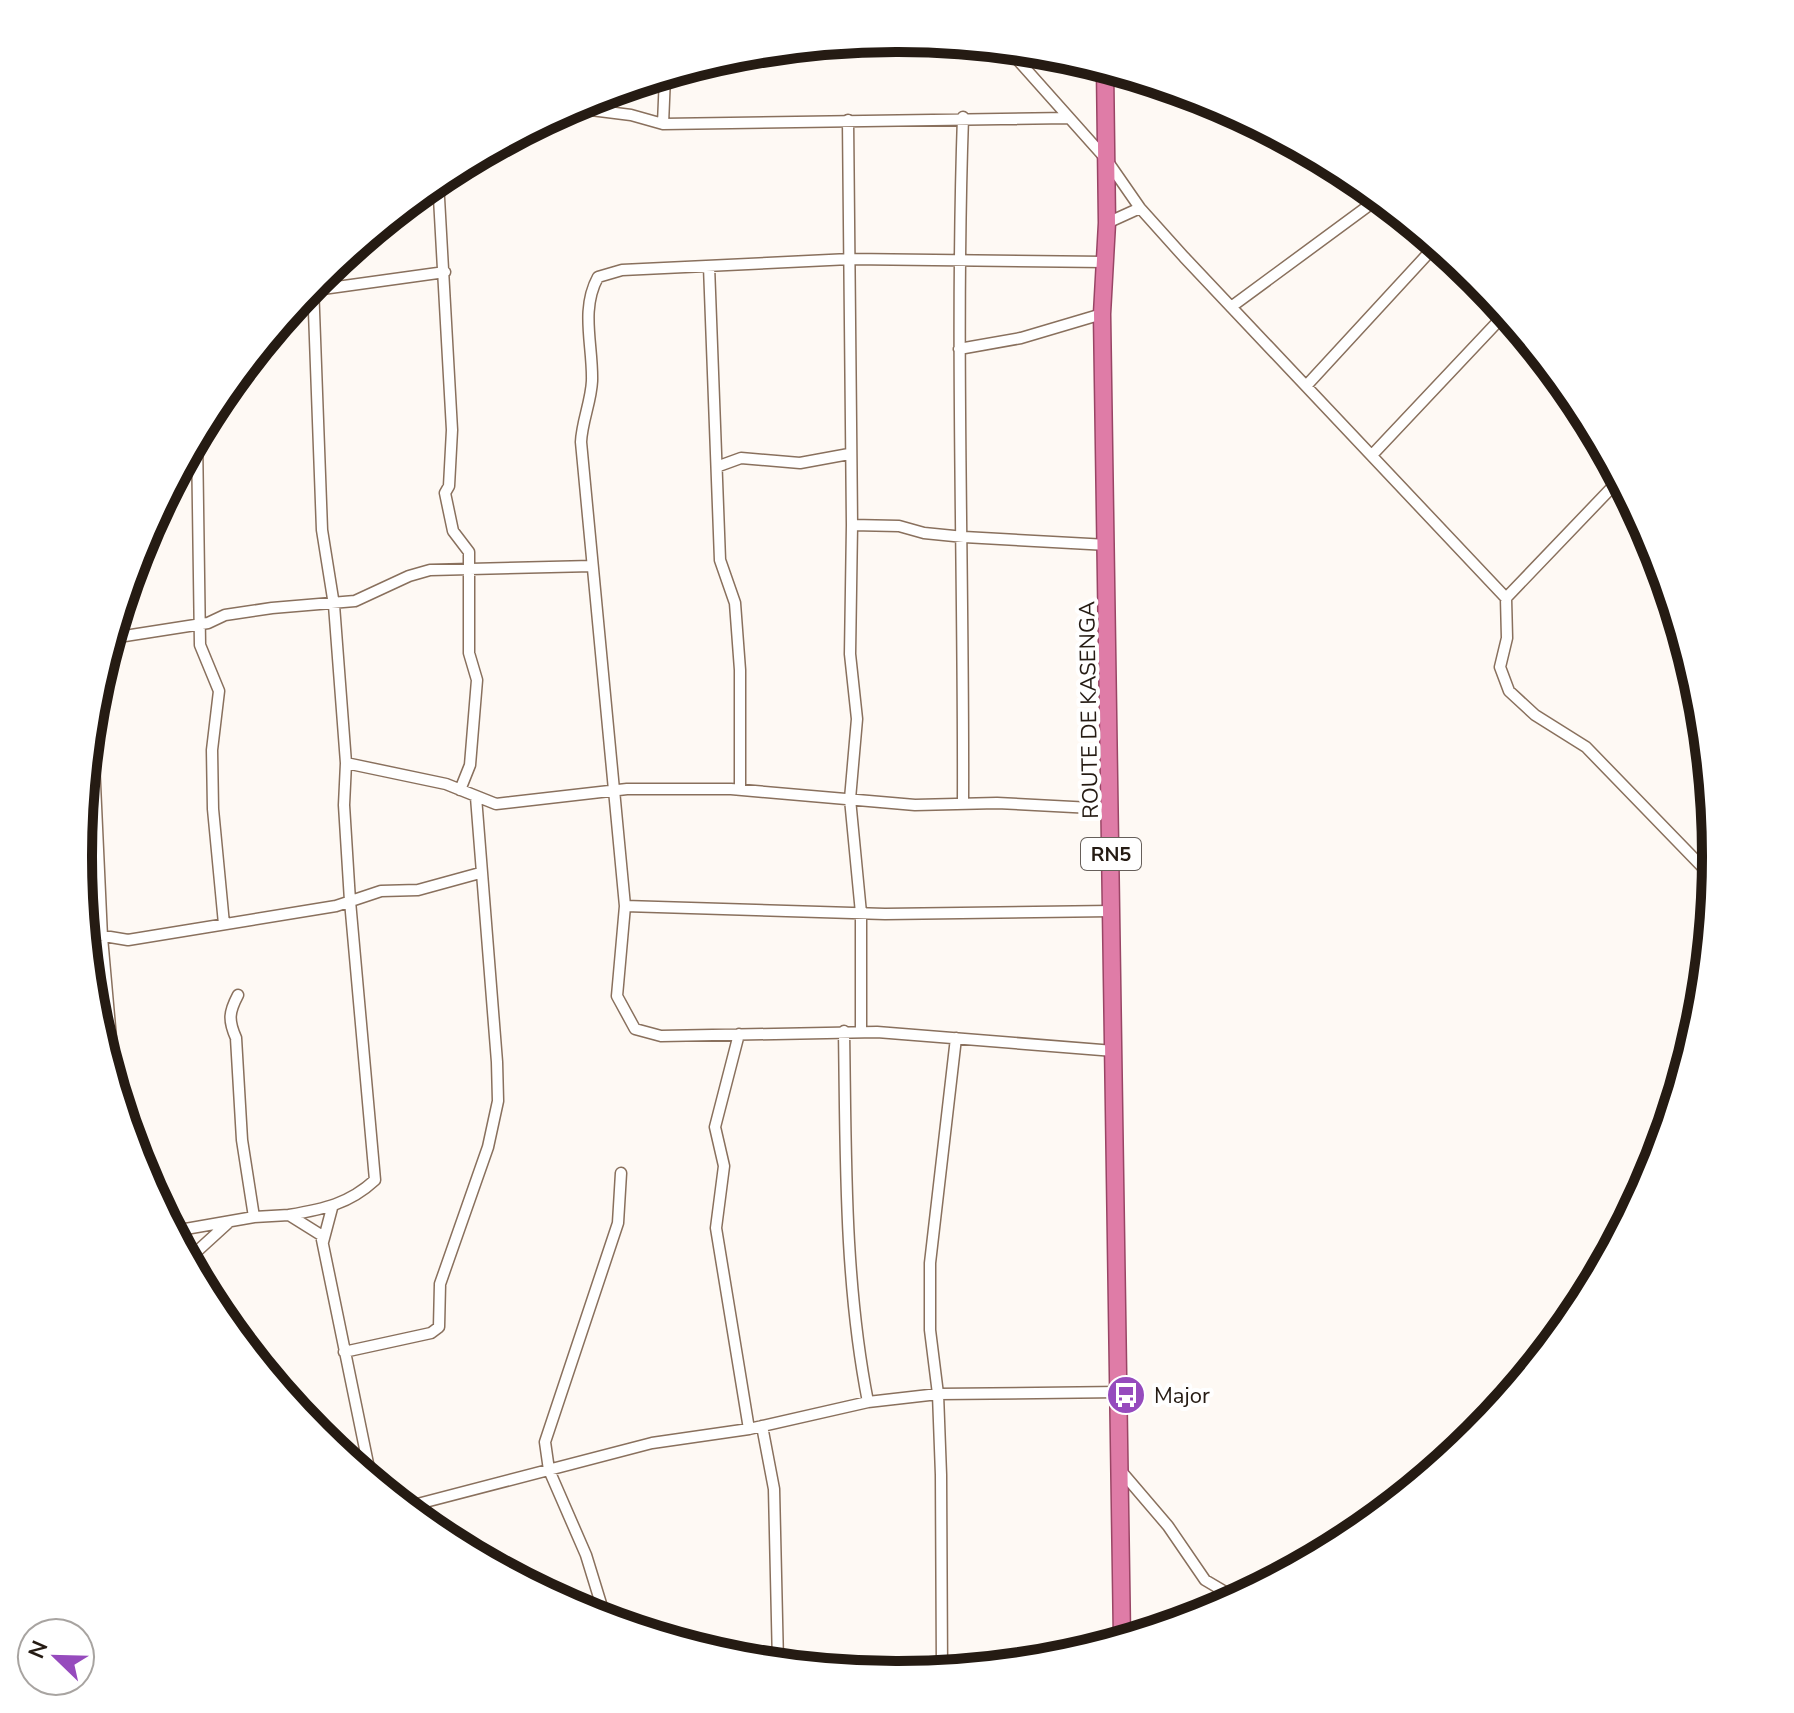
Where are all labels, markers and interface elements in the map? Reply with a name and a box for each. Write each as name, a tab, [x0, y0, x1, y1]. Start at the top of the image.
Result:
street label: ROUTE DE KASENGA	[1072, 601, 1106, 819]
road number: RN5	[1081, 838, 1141, 870]
bus stop icon: Major	[1105, 1374, 1147, 1416]
place label: Major	[1154, 1381, 1210, 1411]
north arrow	[16, 1617, 96, 1697]
text: N	[21, 1636, 56, 1663]

